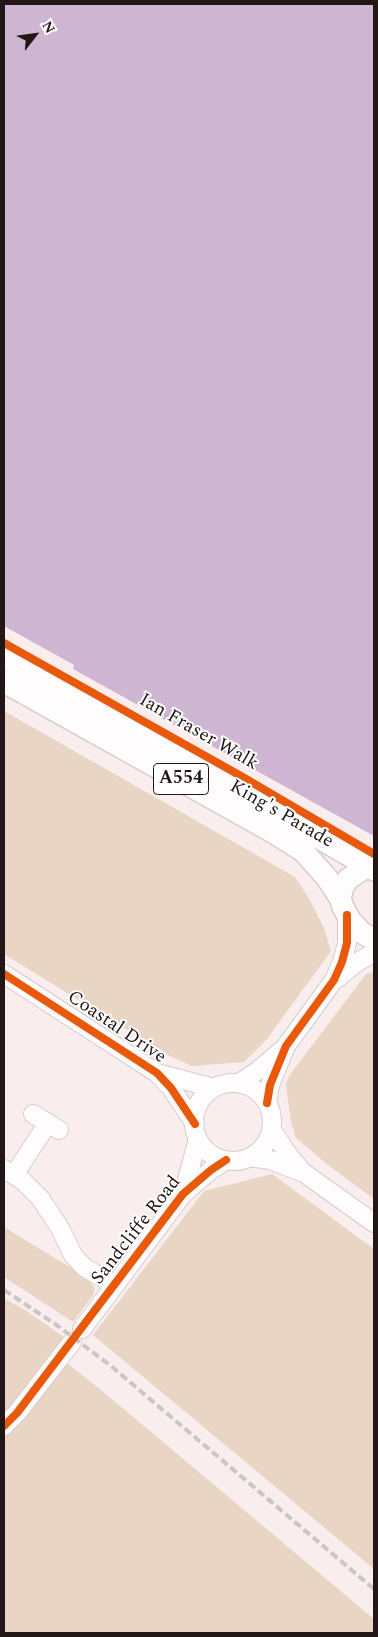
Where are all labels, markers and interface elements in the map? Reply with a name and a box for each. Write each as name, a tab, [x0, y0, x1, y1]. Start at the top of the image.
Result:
north arrow	[10, 10, 60, 60]
text: N	[36, 17, 60, 37]
street label: Ian Fraser Walk	[134, 690, 262, 776]
road number: A554	[154, 764, 208, 794]
street label: King's Parade	[225, 776, 337, 854]
street label: Coastal Drive	[62, 987, 170, 1069]
street label: Sandcliffe Road	[87, 1172, 187, 1290]

